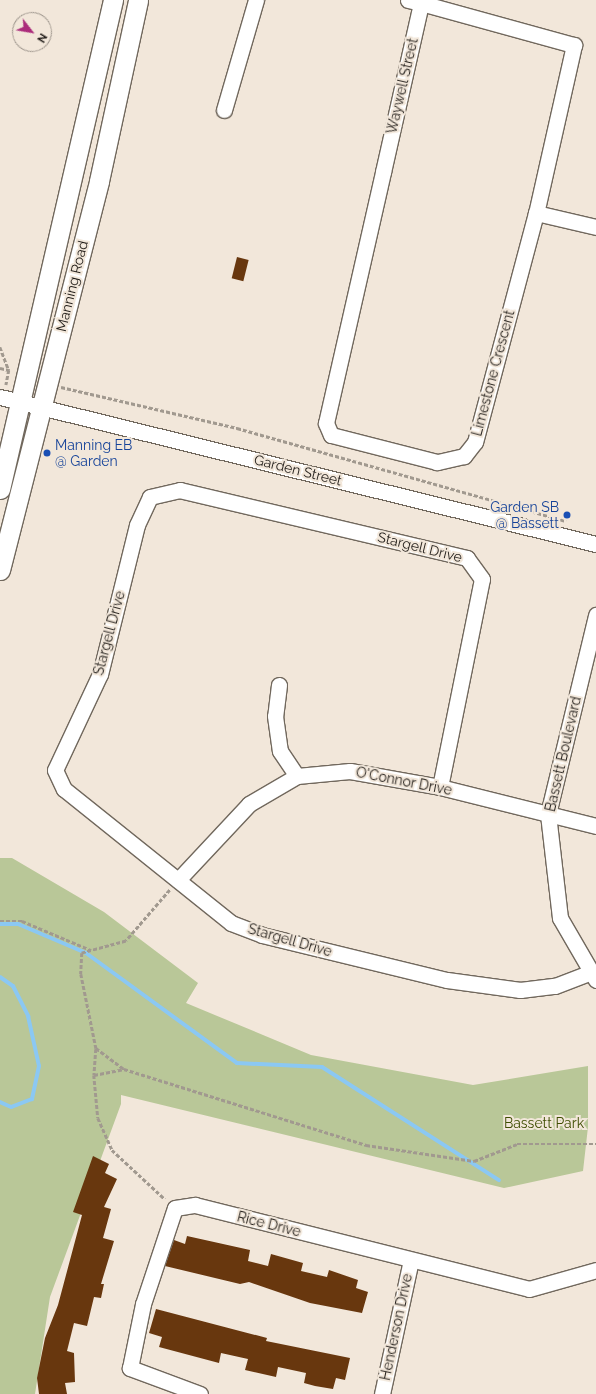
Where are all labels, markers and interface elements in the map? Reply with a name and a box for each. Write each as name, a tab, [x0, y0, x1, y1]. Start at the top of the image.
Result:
north arrow	[12, 12, 52, 52]
text: N	[34, 31, 50, 45]
street label: Waywell Street	[383, 36, 421, 136]
street label: Manning Road	[53, 239, 91, 333]
street label: Limestone Crescent	[468, 308, 518, 438]
place label: Manning EB @ Garden	[55, 437, 132, 470]
marker: Manning EB @ Garden	[42, 448, 52, 458]
street label: Garden Street	[252, 451, 344, 489]
place label: Garden SB @ Bassett	[490, 499, 559, 532]
marker: Garden SB @ Bassett	[562, 510, 572, 520]
street label: Stargell Drive	[376, 528, 464, 566]
street label: Stargell Drive	[90, 589, 128, 677]
street label: Bassett Boulevard	[542, 695, 584, 813]
street label: O'Connor Drive	[354, 763, 454, 799]
street label: Stargell Drive	[246, 920, 334, 960]
park label: Bassett Park	[504, 1115, 584, 1131]
street label: Rice Drive	[235, 1208, 303, 1240]
street label: Henderson Drive	[376, 1272, 416, 1382]

